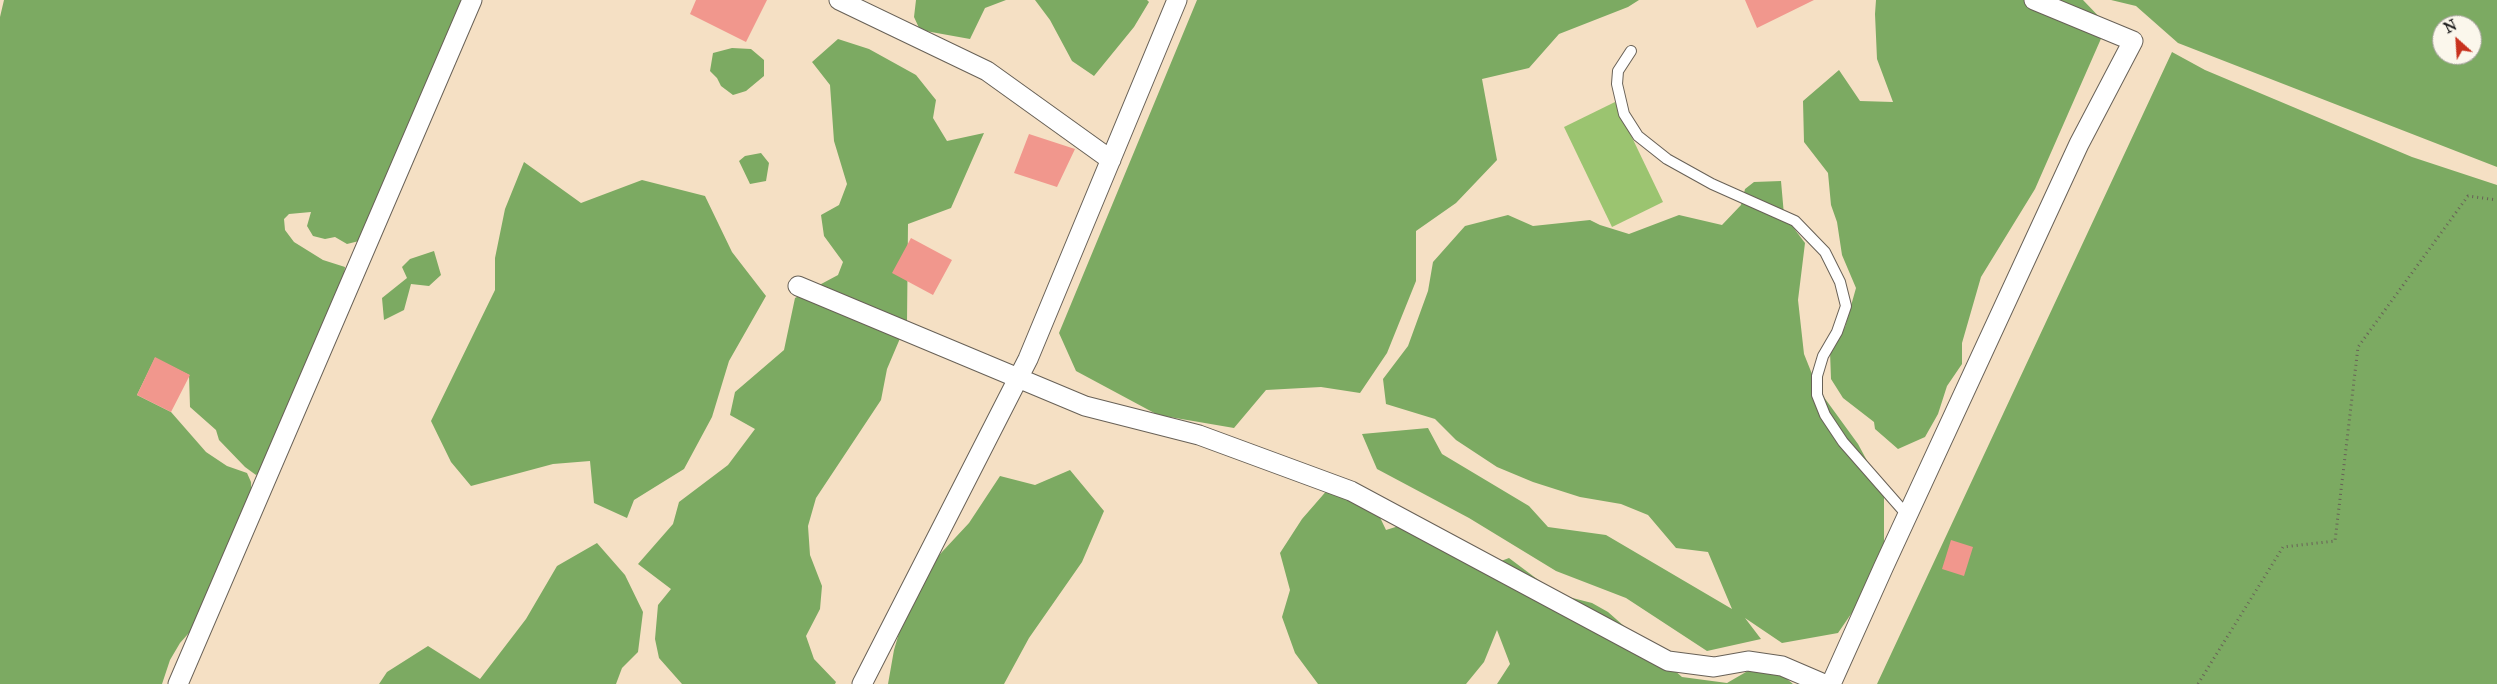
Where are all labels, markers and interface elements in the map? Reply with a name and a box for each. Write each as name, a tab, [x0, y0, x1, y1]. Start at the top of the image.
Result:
north arrow	[2432, 15, 2482, 65]
text: N	[2442, 17, 2460, 37]

